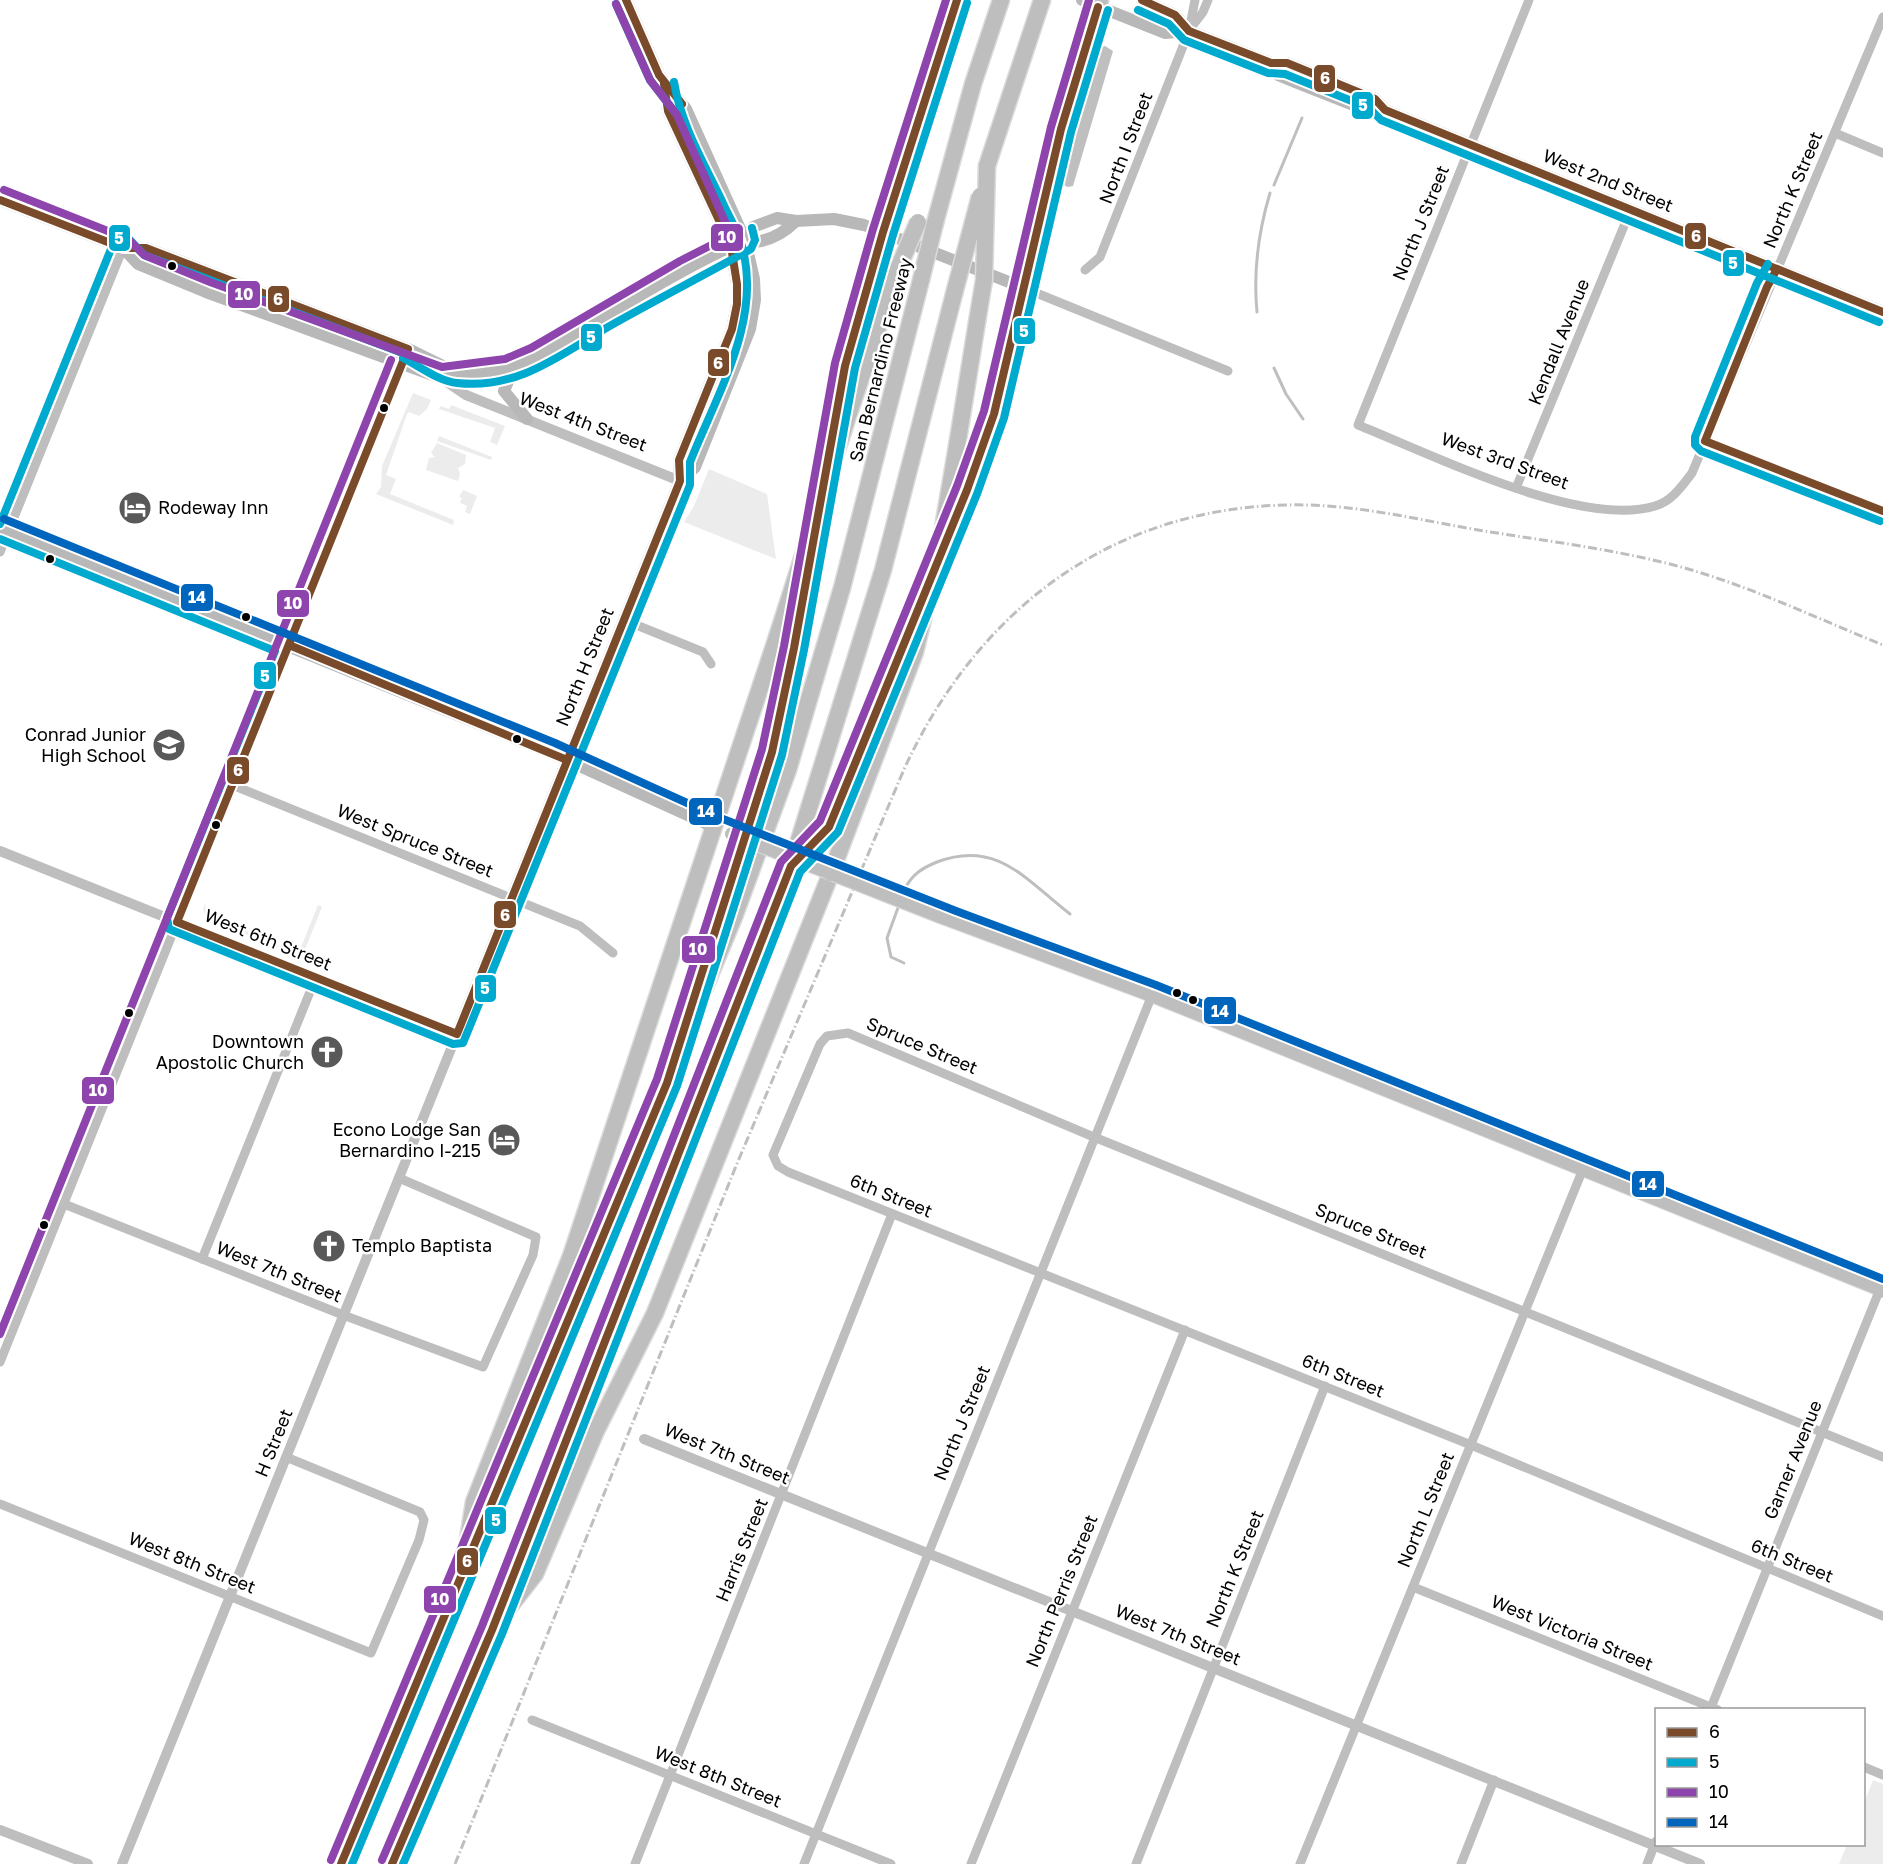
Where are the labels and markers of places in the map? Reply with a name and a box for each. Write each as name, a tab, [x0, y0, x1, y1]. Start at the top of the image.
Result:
unlabelled marker	[166, 260, 178, 272]
unlabelled marker	[378, 402, 390, 414]
hotel icon: Rodeway Inn	[117, 490, 153, 526]
place label: Rodeway Inn	[158, 496, 269, 518]
unlabelled marker	[44, 553, 56, 565]
unlabelled marker	[240, 611, 252, 623]
place label: Conrad Junior High School	[25, 723, 146, 766]
school or university icon: Conrad Junior High School	[151, 727, 187, 763]
unlabelled marker	[511, 733, 523, 745]
unlabelled marker	[210, 819, 222, 831]
unlabelled marker	[1171, 987, 1183, 999]
unlabelled marker	[1187, 994, 1199, 1006]
unlabelled marker	[123, 1007, 135, 1019]
place label: Downtown Apostolic Church	[156, 1030, 304, 1073]
church icon: Downtown Apostolic Church	[309, 1034, 345, 1070]
place label: Econo Lodge San Bernardino I-215	[333, 1118, 481, 1161]
hotel icon: Econo Lodge San Bernardino I-215	[486, 1122, 522, 1158]
unlabelled marker	[38, 1219, 50, 1231]
church icon: Templo Baptista	[311, 1228, 347, 1264]
place label: Templo Baptista	[352, 1234, 492, 1256]

